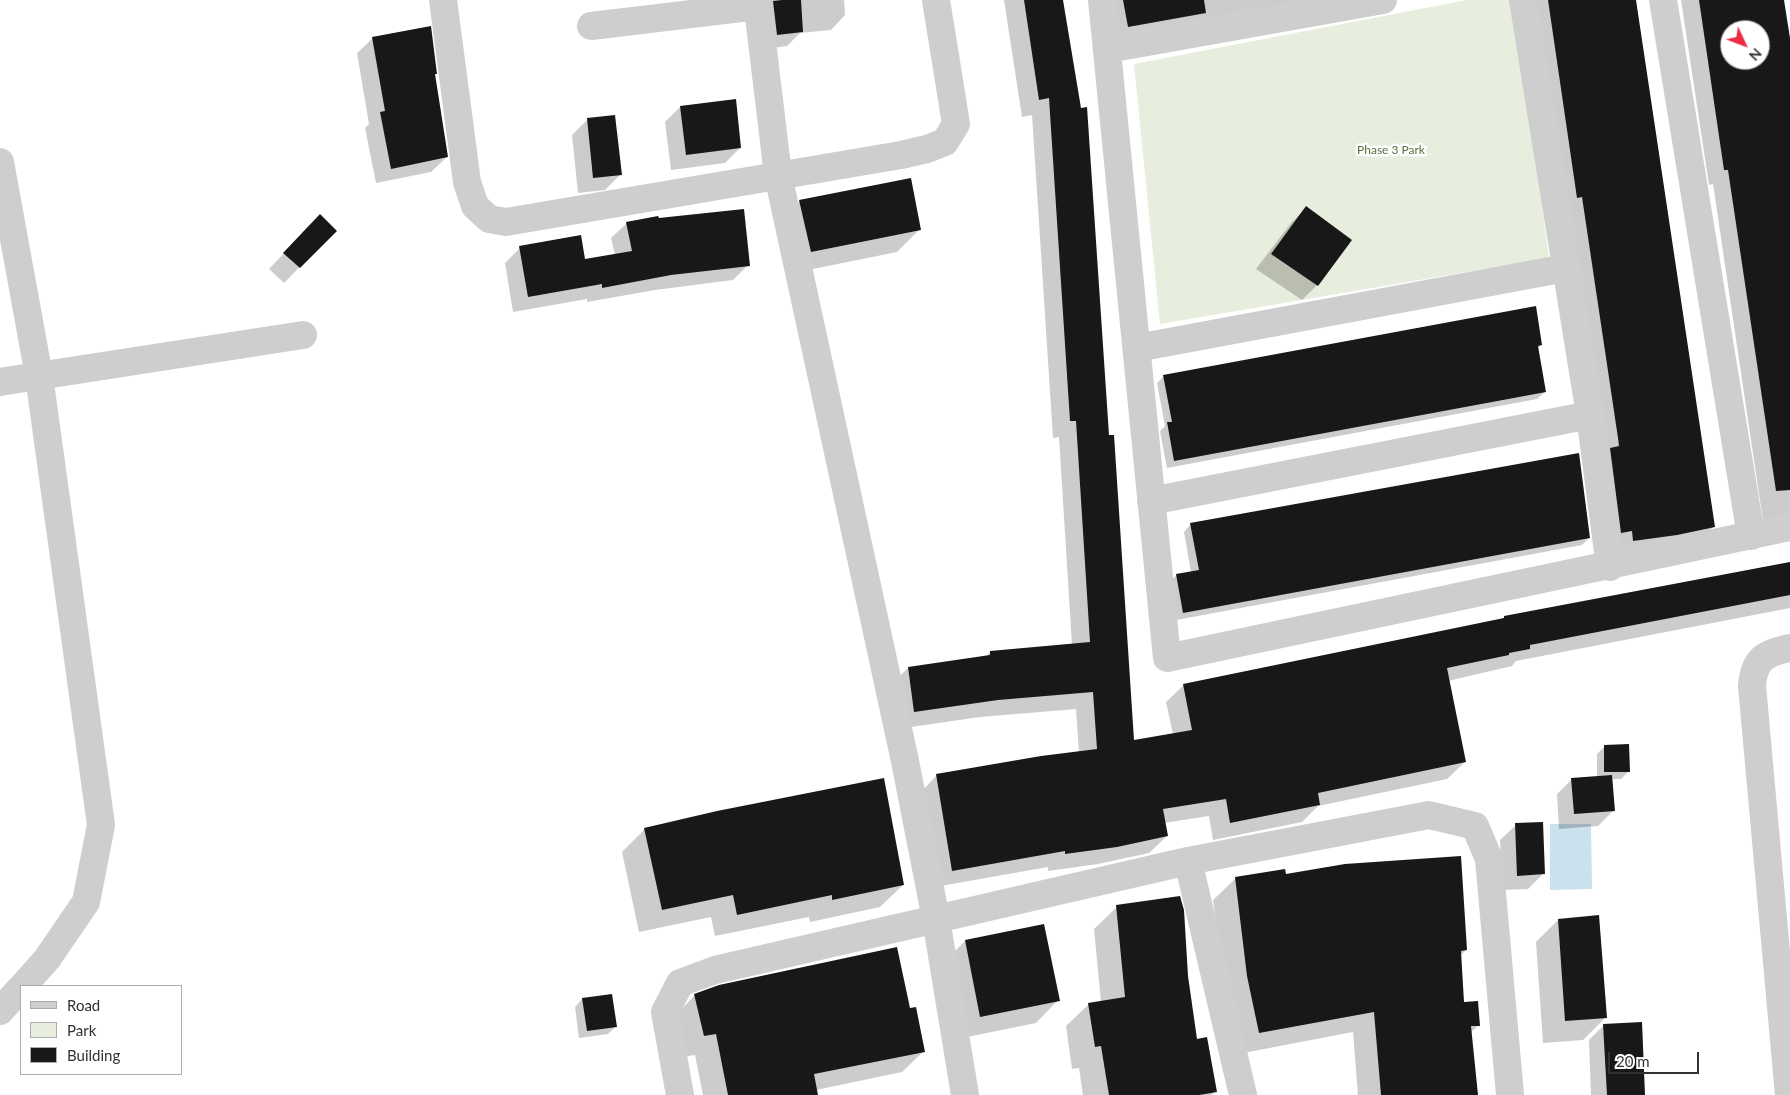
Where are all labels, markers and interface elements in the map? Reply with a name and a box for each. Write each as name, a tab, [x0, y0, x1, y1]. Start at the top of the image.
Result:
north arrow	[1720, 20, 1770, 70]
text: N	[1746, 45, 1766, 65]
park label: Phase 3 Park	[1357, 143, 1425, 157]
legend	[20, 985, 182, 1075]
text: Road	[67, 996, 100, 1014]
text: Park	[67, 1021, 96, 1039]
scale bar	[1610, 1042, 1701, 1074]
text: Building	[67, 1046, 120, 1064]
text: 20 m	[1616, 1052, 1650, 1070]

